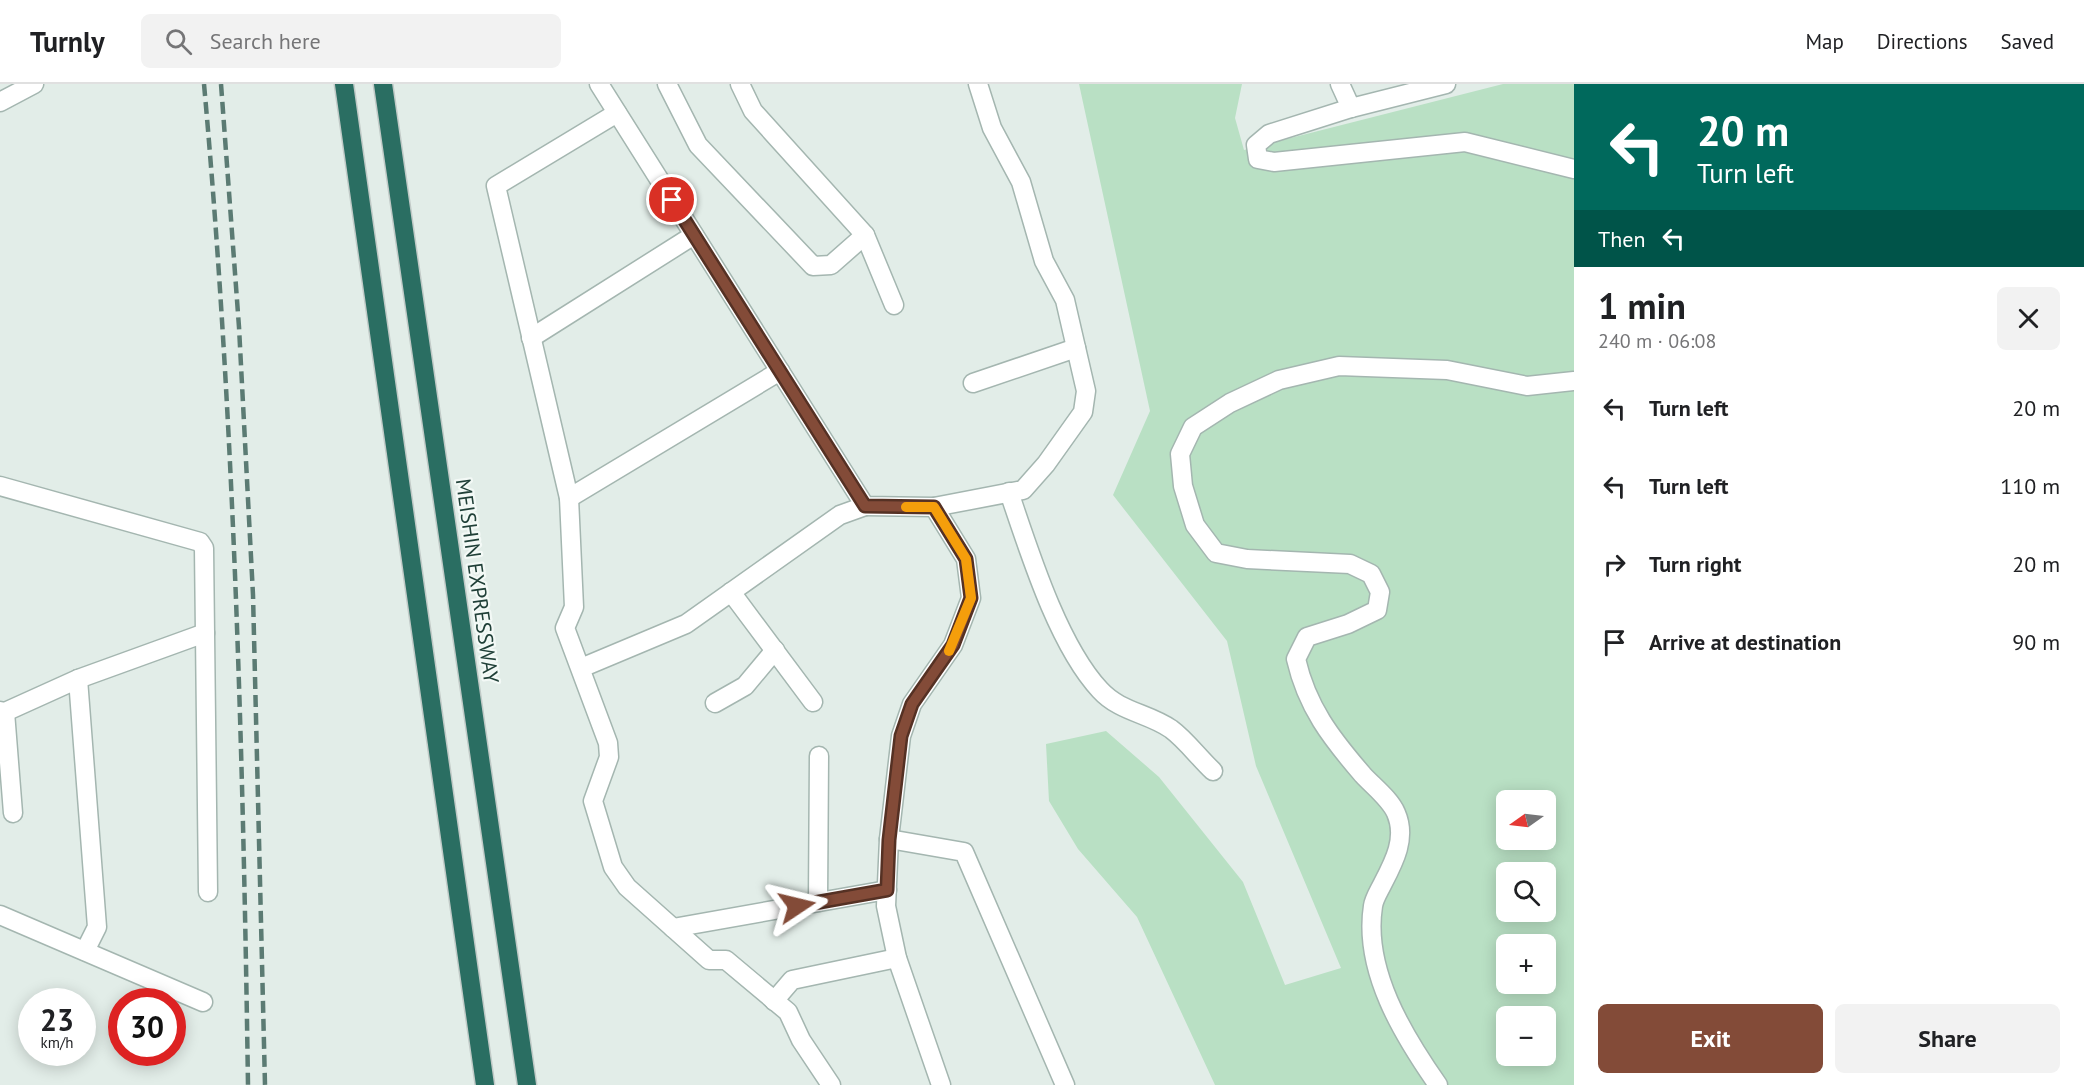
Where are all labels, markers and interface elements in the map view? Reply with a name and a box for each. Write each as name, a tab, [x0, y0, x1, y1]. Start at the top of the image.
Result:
search box	[141, 14, 561, 68]
text: Turnly	[30, 23, 105, 60]
icon: search	[162, 25, 195, 58]
text: Search here	[210, 27, 321, 55]
text: Map	[1805, 28, 1844, 55]
text: Directions	[1877, 28, 1968, 55]
text: Saved	[2001, 28, 2054, 55]
text: 20 m	[1697, 103, 1789, 158]
icon: left	[1598, 108, 1676, 186]
text: Turn left	[1697, 156, 1794, 190]
pin	[646, 174, 697, 225]
icon: arrive	[655, 183, 688, 216]
icon: left	[1657, 222, 1690, 255]
text: Then	[1598, 225, 1645, 253]
text: 1 min	[1598, 282, 1686, 329]
button: close	[1997, 287, 2060, 350]
text: 240 m · 06:08	[1598, 328, 1716, 354]
icon: left	[1598, 392, 1631, 425]
text: Turn left	[1649, 394, 1729, 422]
text: 20 m	[2012, 394, 2060, 422]
icon: left	[1598, 470, 1631, 503]
text: Turn left	[1649, 472, 1729, 500]
text: 110 m	[2000, 472, 2060, 500]
street label: MEISHIN EXPRESSWAY	[450, 477, 505, 685]
icon: right	[1598, 548, 1631, 581]
text: Turn right	[1649, 550, 1741, 578]
text: 20 m	[2012, 550, 2060, 578]
icon: arrive	[1598, 626, 1631, 659]
text: Arrive at destination	[1649, 628, 1841, 656]
text: 90 m	[2012, 628, 2060, 656]
north arrow	[1496, 790, 1556, 850]
map controls	[1496, 790, 1556, 1066]
button: search	[1496, 862, 1556, 922]
position arrow	[765, 874, 829, 938]
button: +	[1496, 934, 1556, 994]
speed limit sign: 30	[108, 988, 186, 1066]
text: 23	[40, 1000, 74, 1039]
button: Exit	[1598, 1004, 1823, 1073]
button: Share	[1835, 1004, 2060, 1073]
button: −	[1496, 1006, 1556, 1066]
text: km/h	[41, 1033, 73, 1052]

